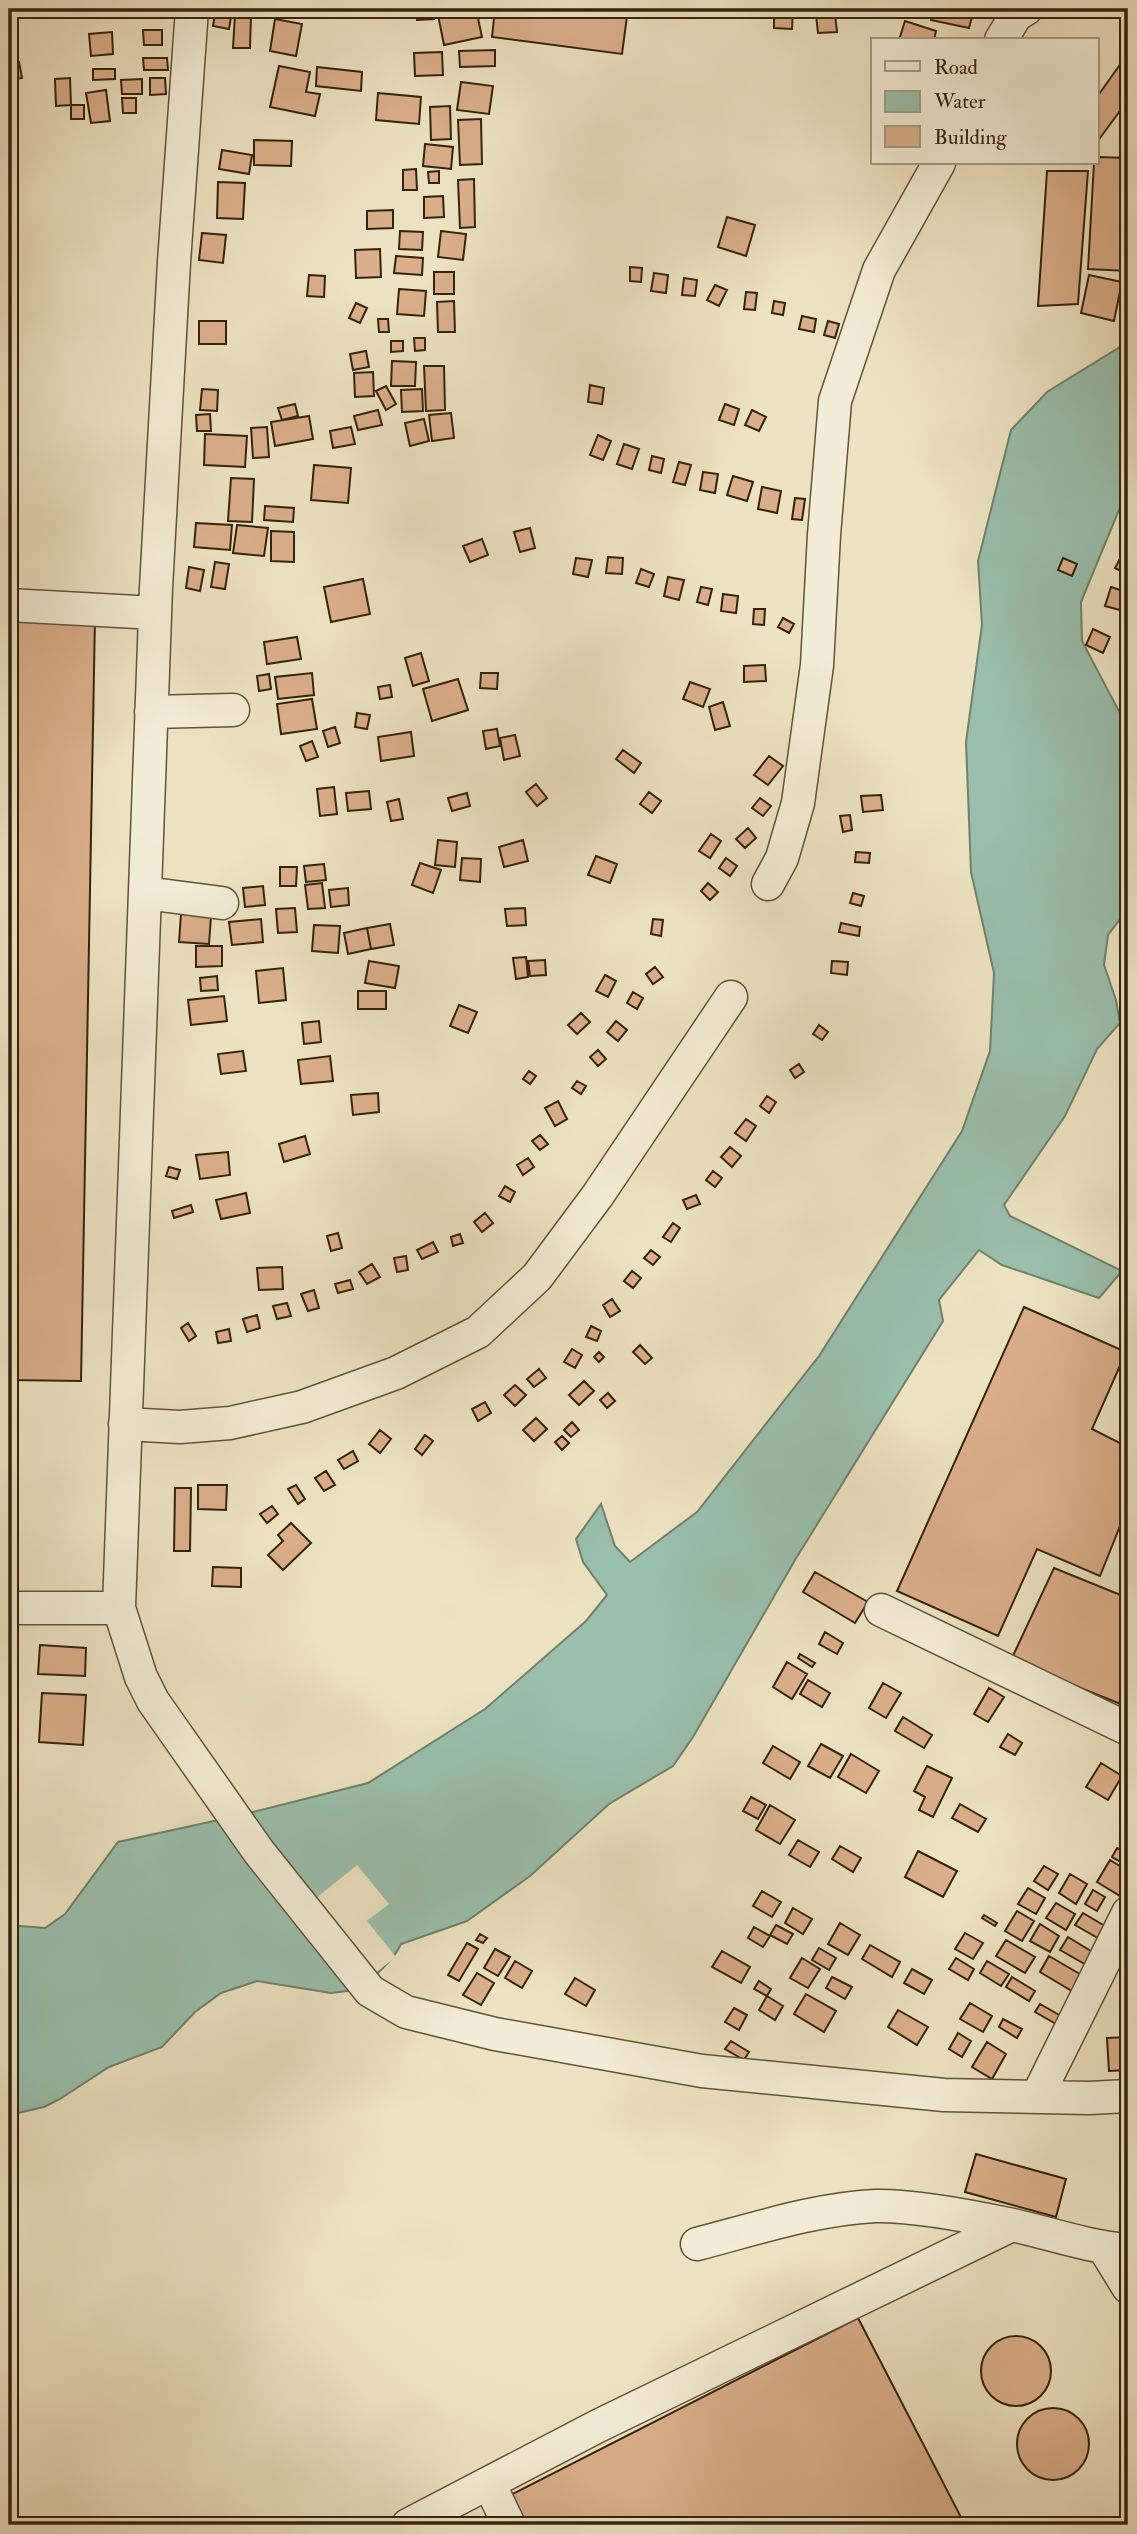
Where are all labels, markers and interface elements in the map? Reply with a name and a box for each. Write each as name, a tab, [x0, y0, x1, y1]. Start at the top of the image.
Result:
legend	[871, 38, 1098, 164]
text: Road	[934, 54, 979, 81]
text: Water	[933, 88, 986, 115]
text: Building	[934, 124, 1007, 151]

